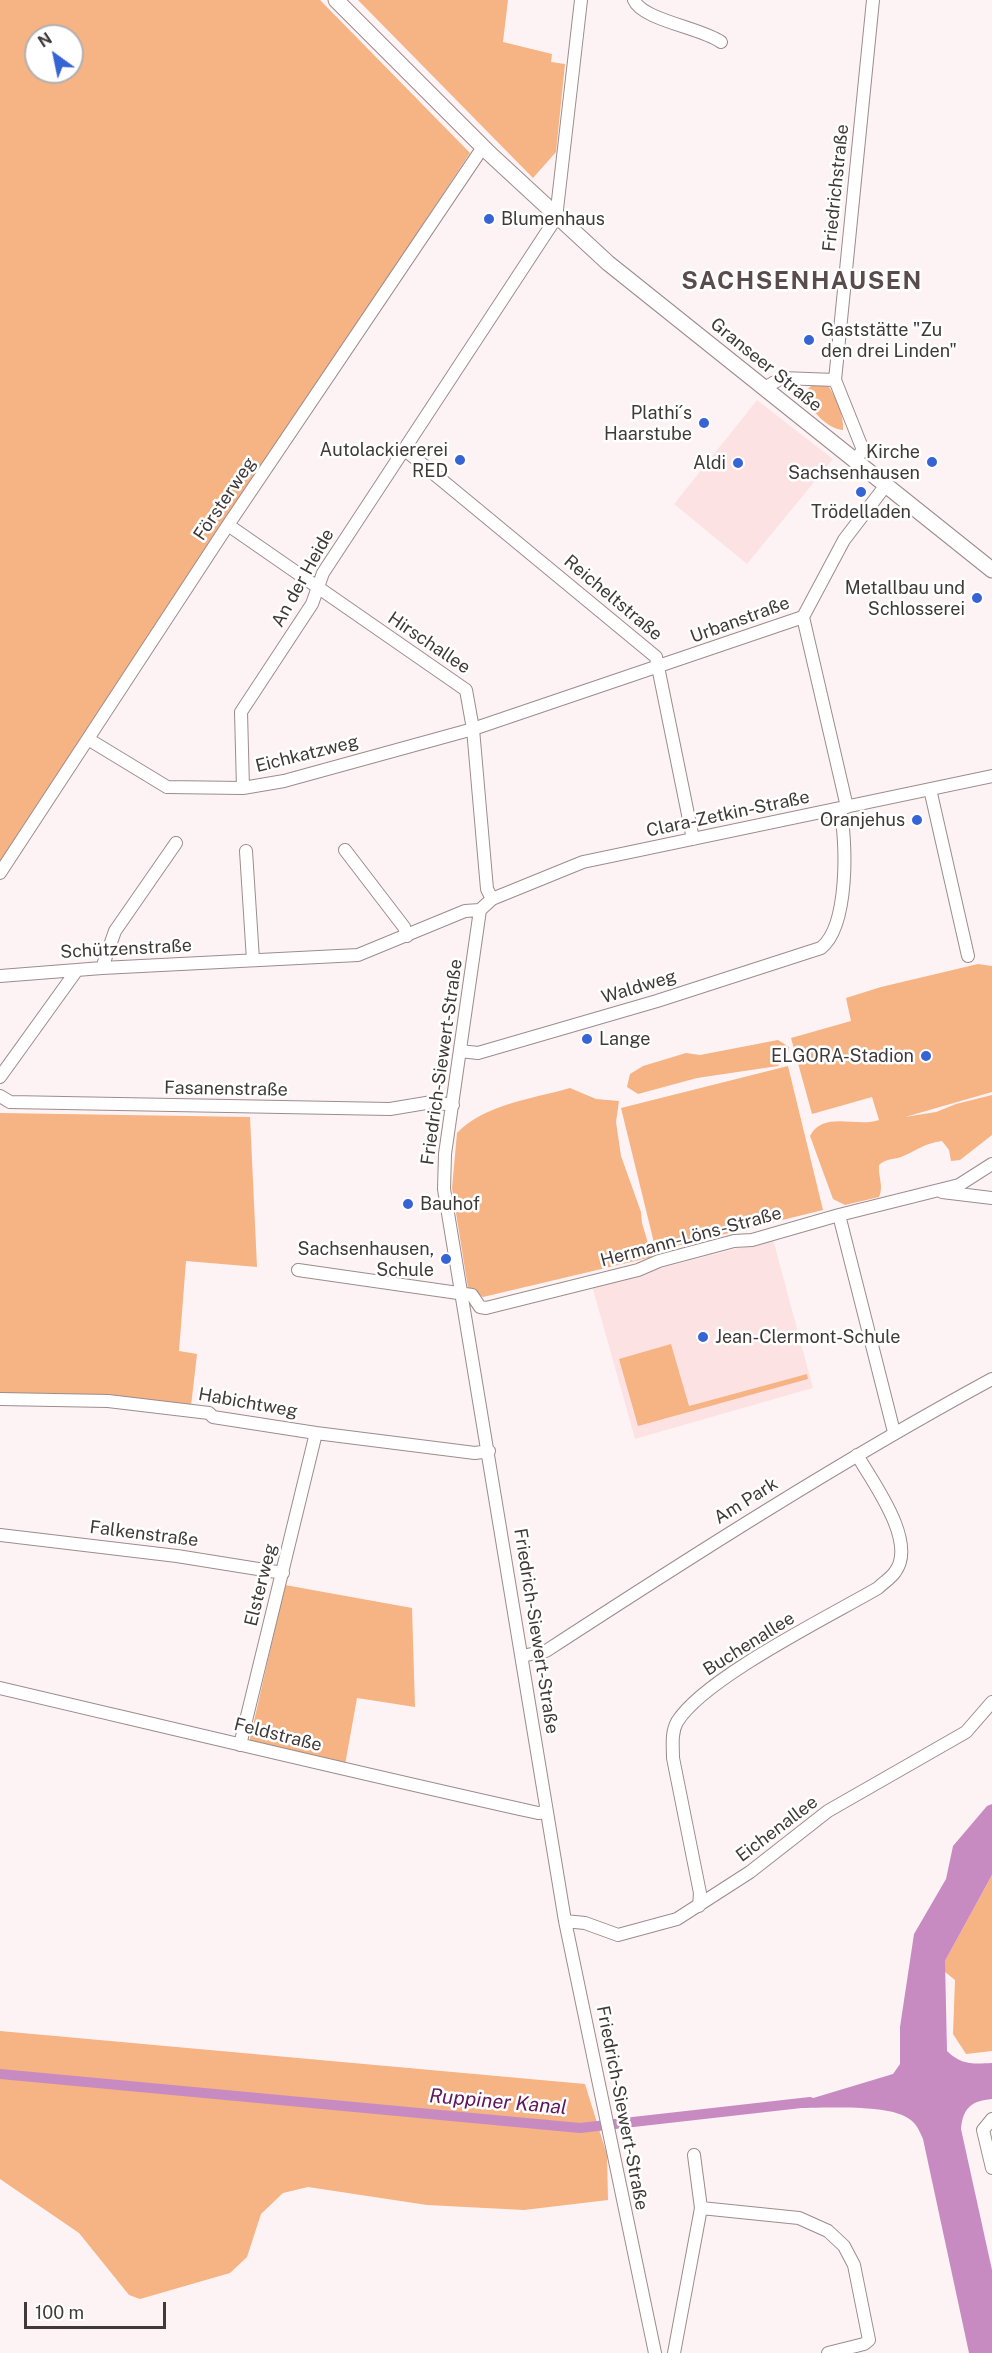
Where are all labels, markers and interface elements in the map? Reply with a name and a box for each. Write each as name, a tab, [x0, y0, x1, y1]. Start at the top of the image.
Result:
north arrow	[24, 24, 84, 84]
text: N	[35, 29, 55, 52]
street label: Friedrichstraße	[819, 123, 853, 253]
place label: Blumenhaus	[501, 208, 605, 230]
marker: Blumenhaus	[482, 212, 496, 226]
district label: SACHSENHAUSEN	[681, 268, 923, 296]
street label: Granseer Straße	[706, 313, 826, 417]
place label: Gaststätte "Zu den drei Linden"	[821, 319, 957, 362]
marker: Gaststätte "Zu den drei Linden"	[802, 333, 816, 347]
place label: Plathi´s Haarstube	[604, 402, 692, 444]
marker: Plathi´s Haarstube	[697, 416, 711, 430]
place label: Autolackiererei RED	[320, 439, 448, 482]
place label: Kirche Sachsenhausen	[788, 441, 920, 484]
place label: Aldi	[693, 452, 726, 474]
street label: Försterweg	[189, 453, 261, 545]
marker: Autolackiererei RED	[453, 453, 467, 467]
marker: Kirche Sachsenhausen	[925, 455, 939, 469]
marker: Aldi	[731, 456, 745, 470]
marker: Trödelladen	[854, 485, 868, 499]
place label: Trödelladen	[811, 501, 911, 523]
street label: An der Heide	[267, 525, 339, 631]
street label: Reicheltstraße	[559, 551, 667, 645]
place label: Metallbau und Schlosserei	[845, 577, 965, 620]
marker: Metallbau und Schlosserei	[970, 591, 984, 605]
street label: Urbanstraße	[687, 592, 793, 648]
street label: Hirschallee	[384, 607, 474, 679]
street label: Eichkatzweg	[253, 731, 361, 777]
street label: Clara-Zetkin-Straße	[644, 786, 812, 842]
place label: Oranjehus	[820, 809, 905, 831]
marker: Oranjehus	[910, 813, 924, 827]
street label: Schützenstraße	[60, 935, 192, 963]
street label: Friedrich-Siewert-Straße	[417, 958, 467, 1166]
street label: Waldweg	[599, 965, 679, 1009]
place label: Lange	[599, 1028, 651, 1050]
marker: Lange	[580, 1032, 594, 1046]
place label: ELGORA-Stadion	[771, 1045, 914, 1067]
marker: ELGORA-Stadion	[919, 1049, 933, 1063]
street label: Fasanenstraße	[164, 1077, 288, 1101]
place label: Bauhof	[420, 1193, 480, 1215]
marker: Bauhof	[401, 1197, 415, 1211]
street label: Hermann-Löns-Straße	[598, 1202, 784, 1272]
place label: Sachsenhausen, Schule	[298, 1238, 434, 1280]
marker: Sachsenhausen, Schule	[439, 1252, 453, 1266]
place label: Jean-Clermont-Schule	[715, 1326, 900, 1348]
marker: Jean-Clermont-Schule	[696, 1330, 710, 1344]
street label: Habichtweg	[197, 1384, 299, 1422]
street label: Am Park	[710, 1473, 782, 1529]
street label: Falkenstraße	[88, 1517, 200, 1551]
street label: Friedrich-Siewert-Straße	[509, 1527, 563, 1735]
street label: Elsterweg	[240, 1541, 282, 1629]
street label: Buchenallee	[699, 1607, 799, 1681]
street label: Feldstraße	[232, 1714, 324, 1756]
street label: Eichenallee	[732, 1791, 822, 1867]
street label: Friedrich-Siewert-Straße	[592, 2004, 652, 2212]
water label: Ruppiner Kanal	[428, 2084, 568, 2120]
scale bar	[27, 2290, 170, 2328]
text: 100 m	[35, 2302, 84, 2323]

